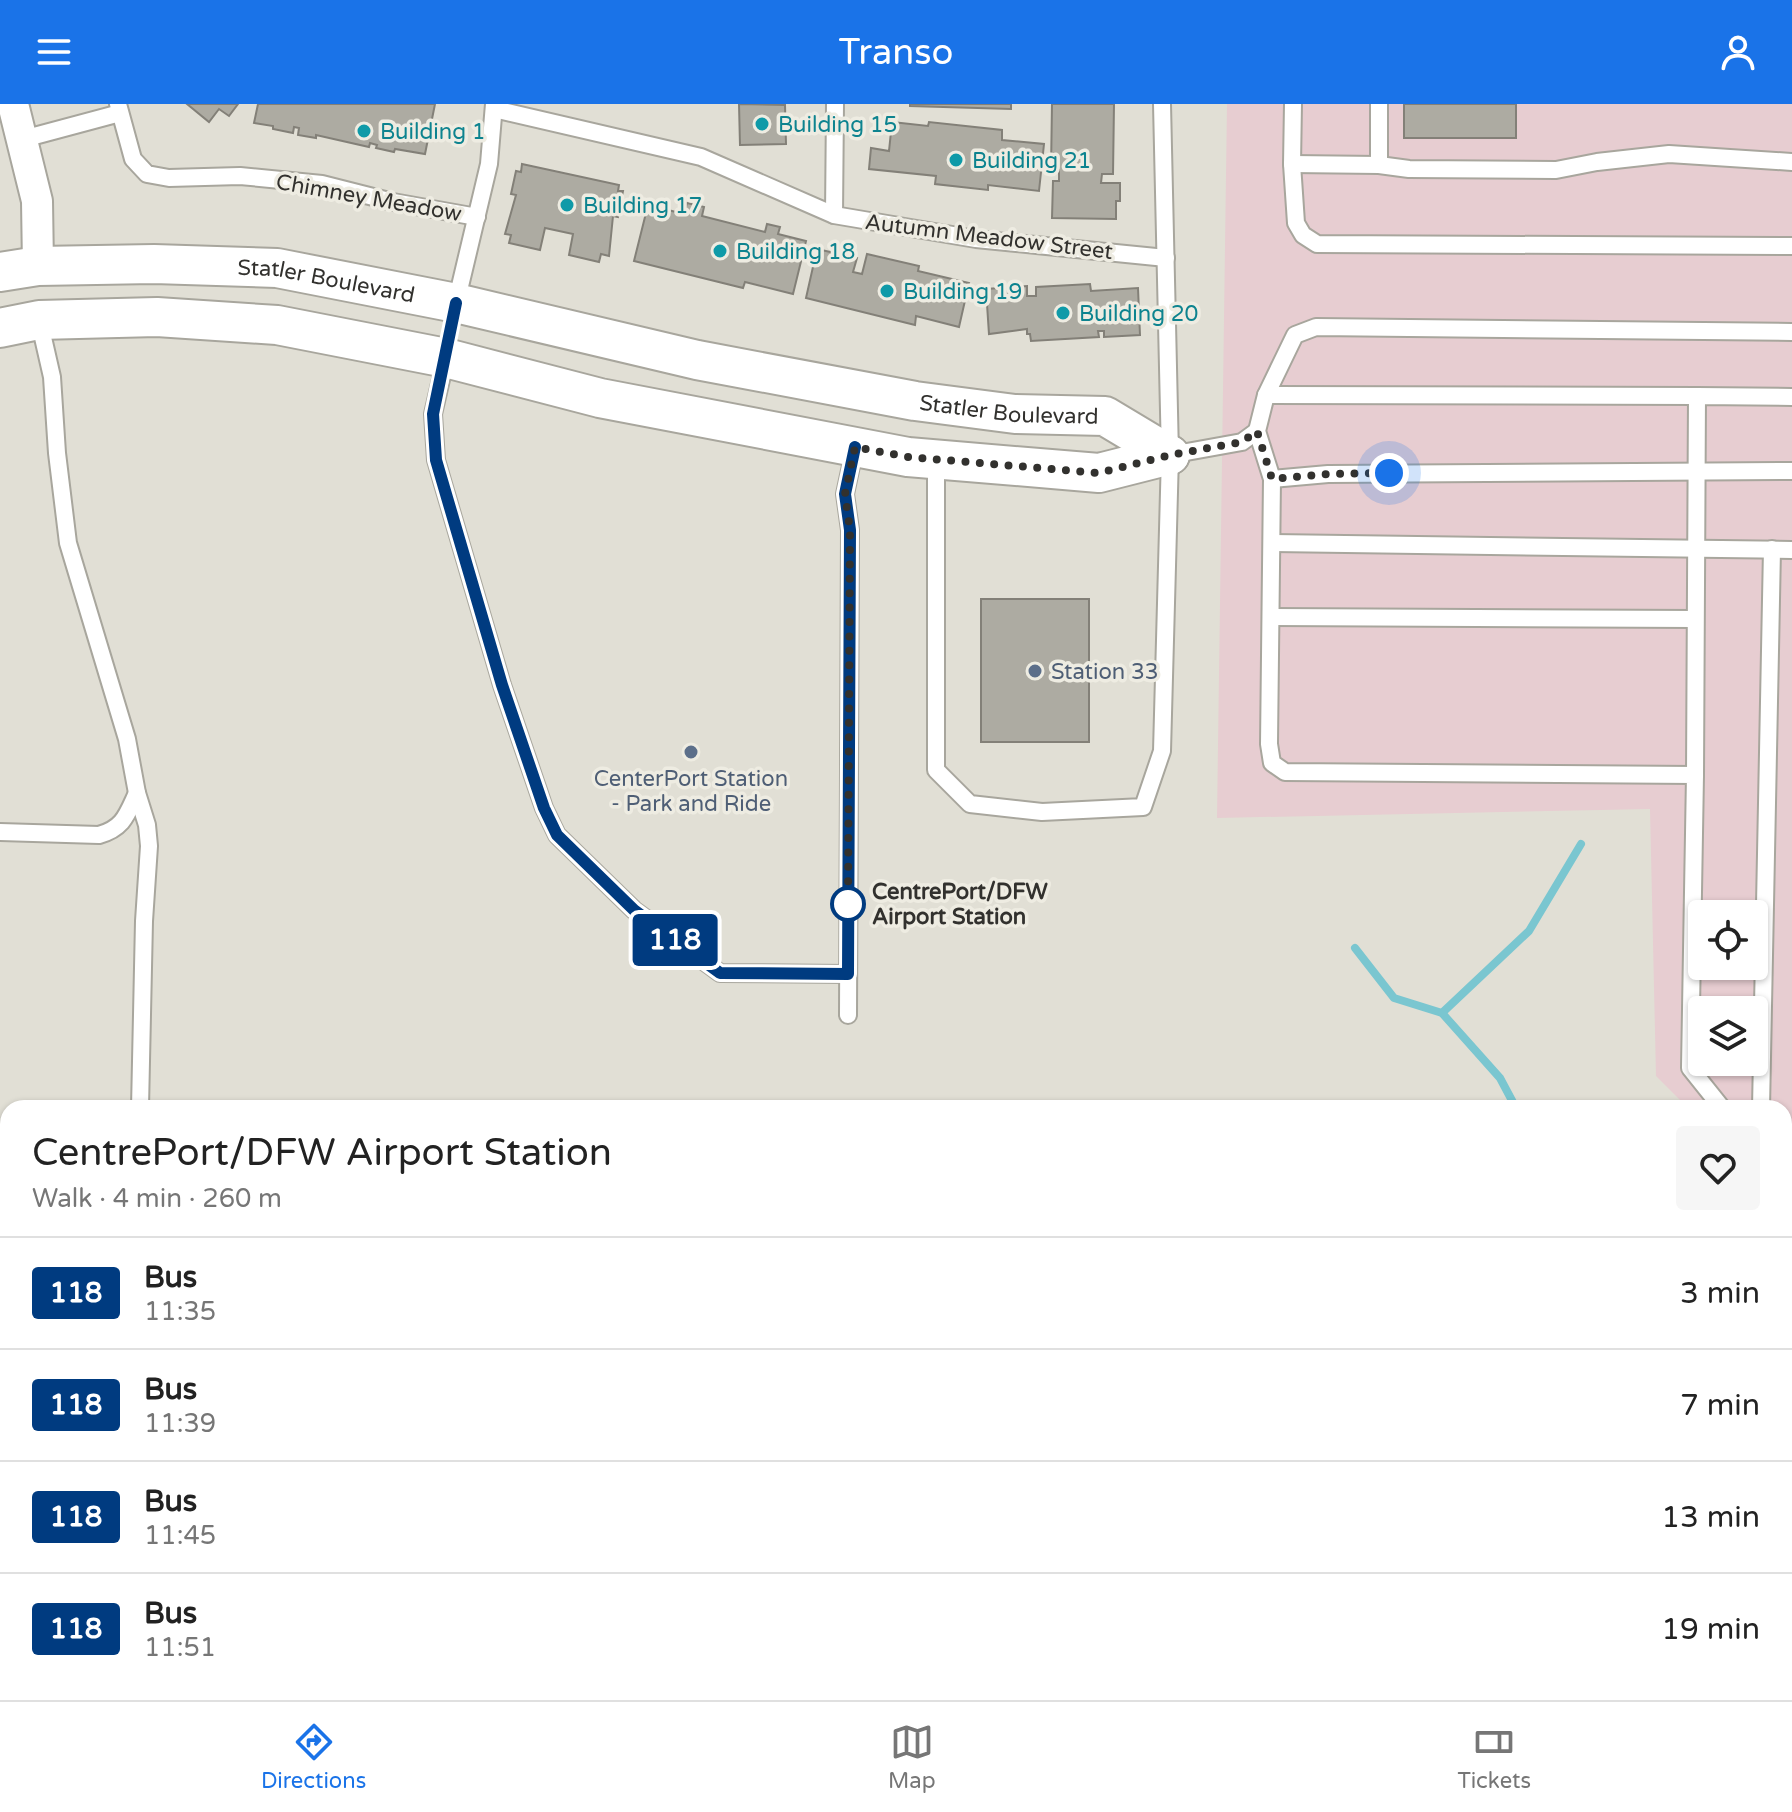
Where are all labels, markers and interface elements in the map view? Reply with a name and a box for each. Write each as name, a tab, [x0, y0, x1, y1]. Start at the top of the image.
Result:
icon: menu	[32, 30, 76, 74]
icon: person	[1716, 30, 1760, 74]
text: Transo	[839, 31, 953, 74]
place label: Building 15	[778, 112, 897, 138]
marker: Building 15	[753, 115, 771, 133]
place label: Building 1	[380, 119, 486, 145]
marker: Building 1	[355, 122, 373, 140]
place label: Building 21	[972, 148, 1091, 174]
marker: Building 21	[947, 151, 965, 169]
street label: Chimney Meadow	[274, 169, 464, 227]
place label: Building 17	[583, 193, 702, 219]
marker: Building 17	[558, 196, 576, 214]
street label: Autumn Meadow Street	[863, 209, 1114, 265]
place label: Building 18	[736, 239, 855, 265]
marker: Building 18	[711, 242, 729, 260]
street label: Statler Boulevard	[237, 255, 417, 309]
place label: Building 19	[903, 279, 1022, 305]
marker: Building 19	[878, 282, 896, 300]
place label: Building 20	[1079, 301, 1198, 327]
marker: Building 20	[1054, 304, 1072, 322]
street label: Statler Boulevard	[918, 390, 1099, 430]
your location	[1369, 453, 1409, 493]
place label: Station 33	[1051, 659, 1159, 685]
marker: Station 33	[1026, 662, 1044, 680]
marker: CenterPort Station - Park and Ride	[682, 743, 700, 761]
place label: CenterPort Station - Park and Ride	[594, 766, 788, 817]
place label: CentrePort/DFW Airport Station	[872, 879, 1049, 930]
marker: CentrePort/DFW Airport Station	[831, 887, 865, 921]
map controls	[1688, 900, 1768, 1076]
button: locate	[1688, 900, 1768, 980]
line badge: 118	[629, 914, 721, 966]
text: 118	[649, 923, 701, 957]
button: layers	[1688, 996, 1768, 1076]
button: heart	[1676, 1126, 1760, 1210]
text: CentrePort/DFW Airport Station	[32, 1130, 612, 1176]
text: Walk · 4 min · 260 m	[32, 1183, 282, 1214]
text: Bus	[144, 1259, 197, 1296]
text: 3 min	[1680, 1275, 1760, 1312]
text: 118	[50, 1276, 102, 1310]
text: 11:35	[144, 1296, 216, 1327]
text: Bus	[144, 1371, 197, 1408]
text: 7 min	[1680, 1387, 1760, 1424]
text: 118	[50, 1388, 102, 1422]
text: 11:39	[144, 1408, 216, 1439]
text: Bus	[144, 1483, 197, 1520]
text: 13 min	[1661, 1499, 1760, 1536]
text: 118	[50, 1500, 102, 1534]
text: 11:45	[144, 1520, 216, 1551]
text: Bus	[144, 1595, 197, 1632]
text: 19 min	[1661, 1611, 1760, 1648]
text: 118	[50, 1612, 102, 1646]
text: 11:51	[144, 1632, 216, 1663]
tab: Directions	[261, 1720, 366, 1794]
tab: Map	[888, 1720, 936, 1794]
tab: Tickets	[1457, 1720, 1531, 1794]

